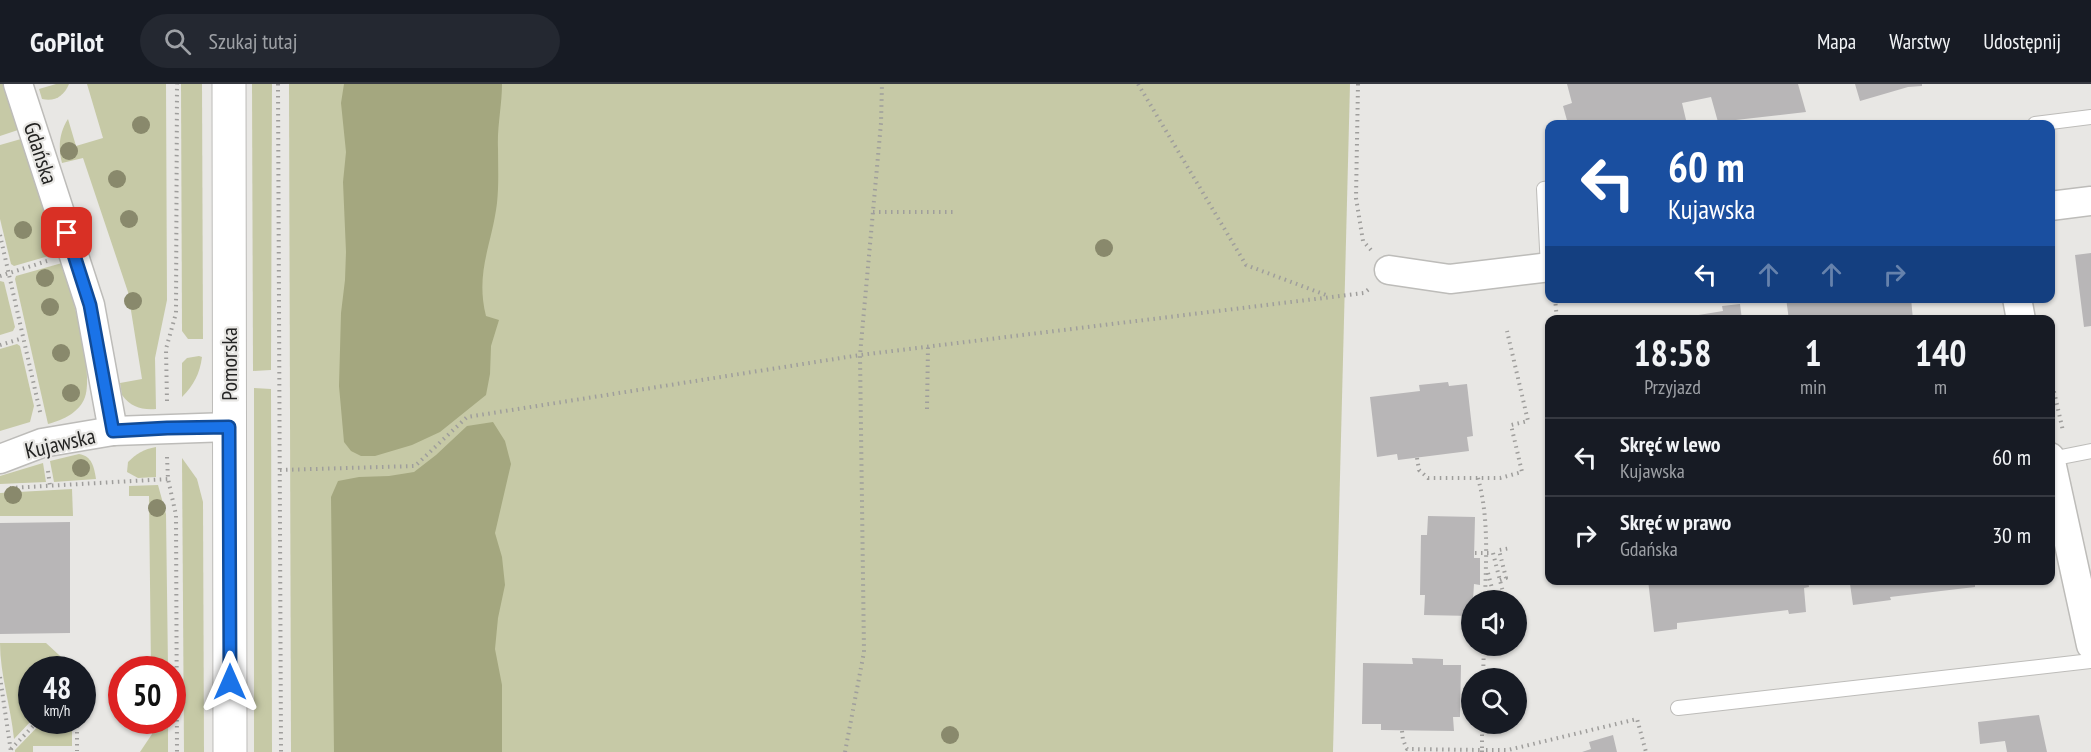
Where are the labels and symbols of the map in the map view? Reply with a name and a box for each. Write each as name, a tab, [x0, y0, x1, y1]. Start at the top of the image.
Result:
street label: Gdańska	[18, 118, 64, 188]
pin	[41, 207, 92, 258]
street label: Pomorska	[215, 327, 243, 401]
street label: Kujawska	[22, 421, 98, 465]
position arrow	[198, 650, 262, 714]
speed limit sign: 50	[108, 656, 186, 734]

